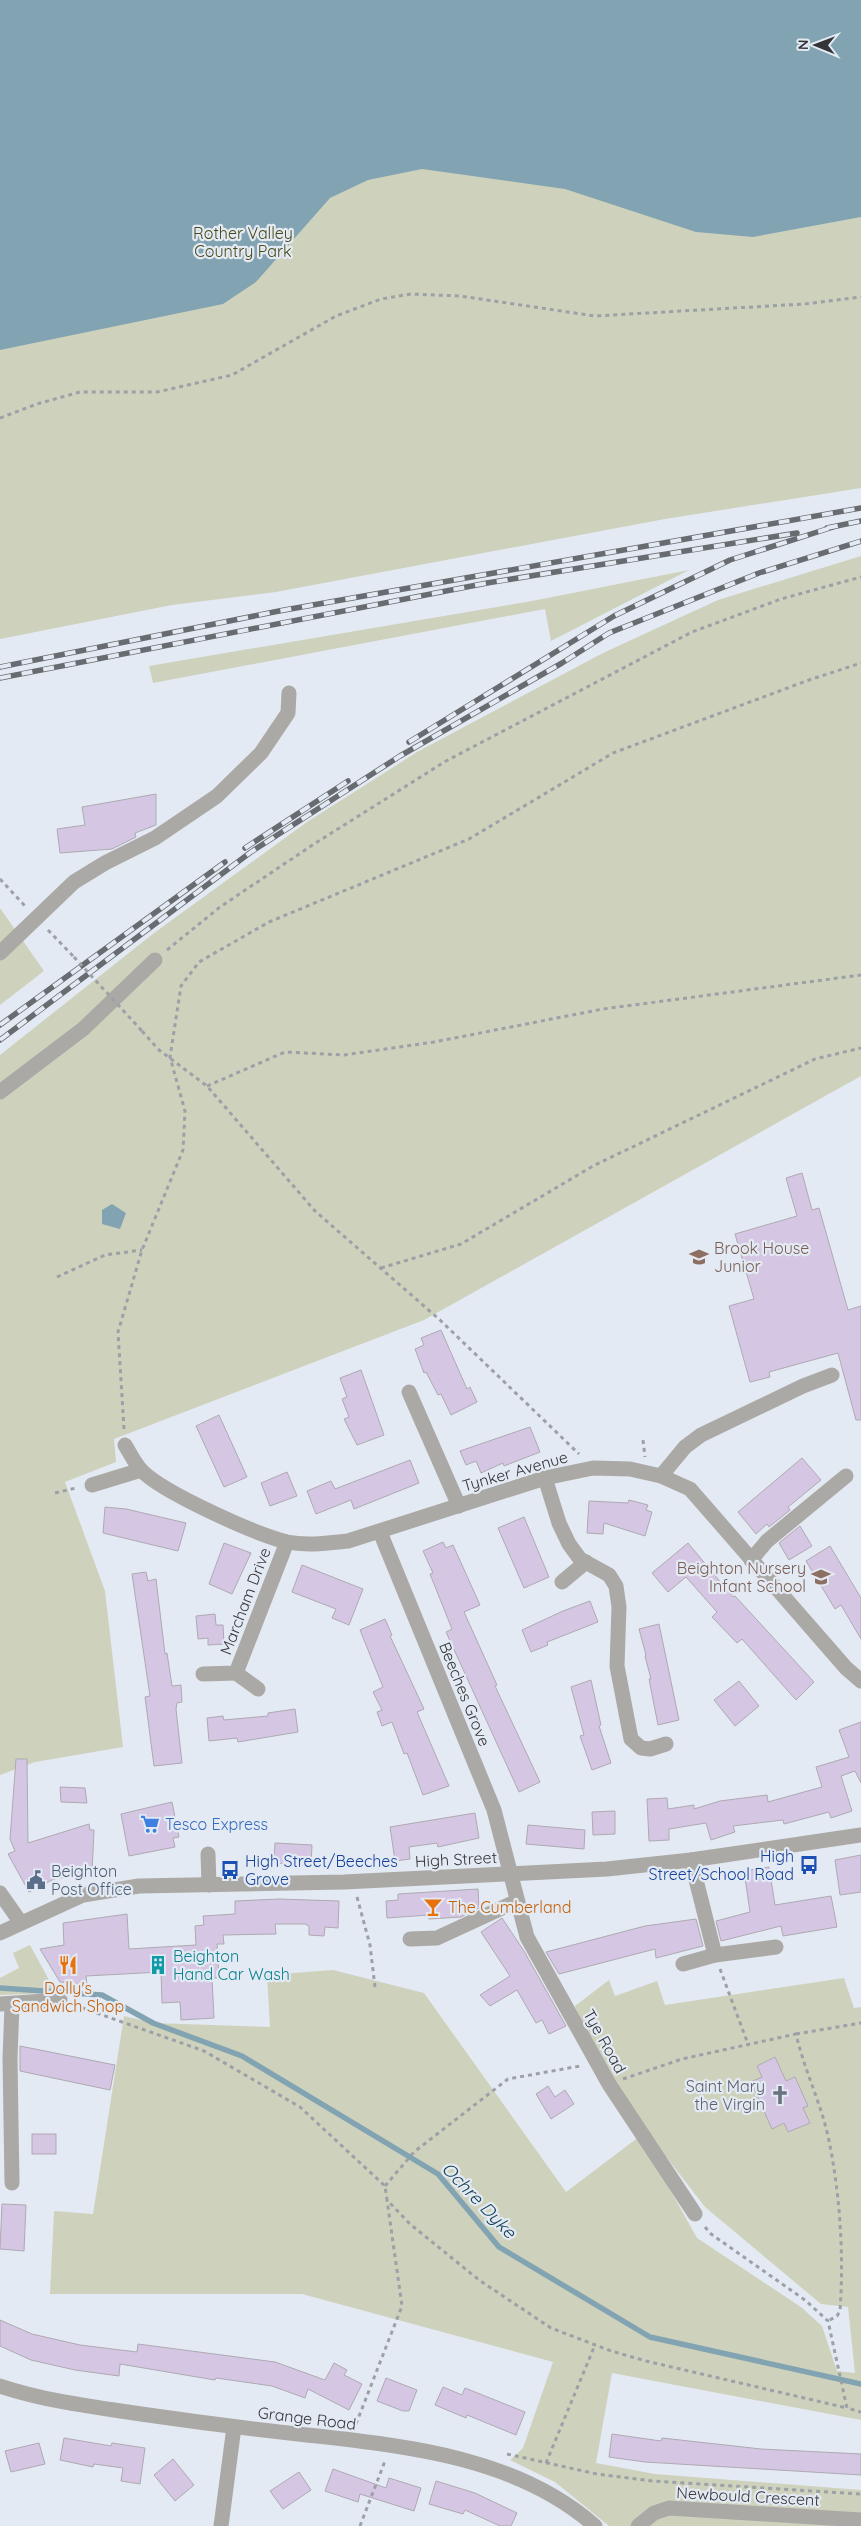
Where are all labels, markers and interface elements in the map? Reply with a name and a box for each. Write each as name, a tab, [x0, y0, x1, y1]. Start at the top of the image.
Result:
north arrow	[791, 20, 841, 70]
text: N	[794, 39, 812, 50]
park label: Rother Valley Country Park	[193, 223, 293, 261]
place label: Brook House Junior	[714, 1238, 809, 1276]
school or university icon: Brook House Junior	[688, 1246, 710, 1268]
street label: Tynker Avenue	[460, 1446, 570, 1496]
street label: Marcham Drive	[215, 1545, 275, 1657]
place label: Beighton Nursery Infant School	[677, 1558, 806, 1596]
school or university icon: Beighton Nursery Infant School	[810, 1566, 832, 1588]
street label: Beeches Grove	[435, 1639, 495, 1749]
supermarket icon: Tesco Express	[139, 1813, 161, 1835]
place label: Tesco Express	[165, 1814, 268, 1834]
place label: High Street/School Road	[648, 1846, 794, 1884]
street label: High Street	[414, 1847, 498, 1871]
place label: High Street/Beeches Grove	[245, 1851, 398, 1889]
bus stop icon: High Street/School Road	[798, 1854, 820, 1876]
bus stop icon: High Street/Beeches Grove	[219, 1859, 241, 1881]
place label: Beighton Post Office	[51, 1861, 132, 1899]
public building icon: Beighton Post Office	[25, 1869, 47, 1891]
bar icon: The Cumberland	[422, 1896, 444, 1918]
place label: The Cumberland	[448, 1897, 572, 1917]
place label: Beighton Hand Car Wash	[173, 1946, 290, 1984]
restaurant icon: Dolly's Sandwich Shop	[57, 1954, 79, 1976]
building icon: Beighton Hand Car Wash	[147, 1954, 169, 1976]
place label: Dolly's Sandwich Shop	[12, 1978, 124, 2016]
street label: Tye Road	[579, 2005, 631, 2077]
place label: Saint Mary the Virgin	[686, 2076, 765, 2114]
church icon: Saint Mary the Virgin	[769, 2084, 791, 2106]
water label: Ochre Dyke	[437, 2157, 522, 2244]
street label: Grange Road	[257, 2402, 357, 2434]
street label: Newbould Crescent	[676, 2482, 820, 2510]

